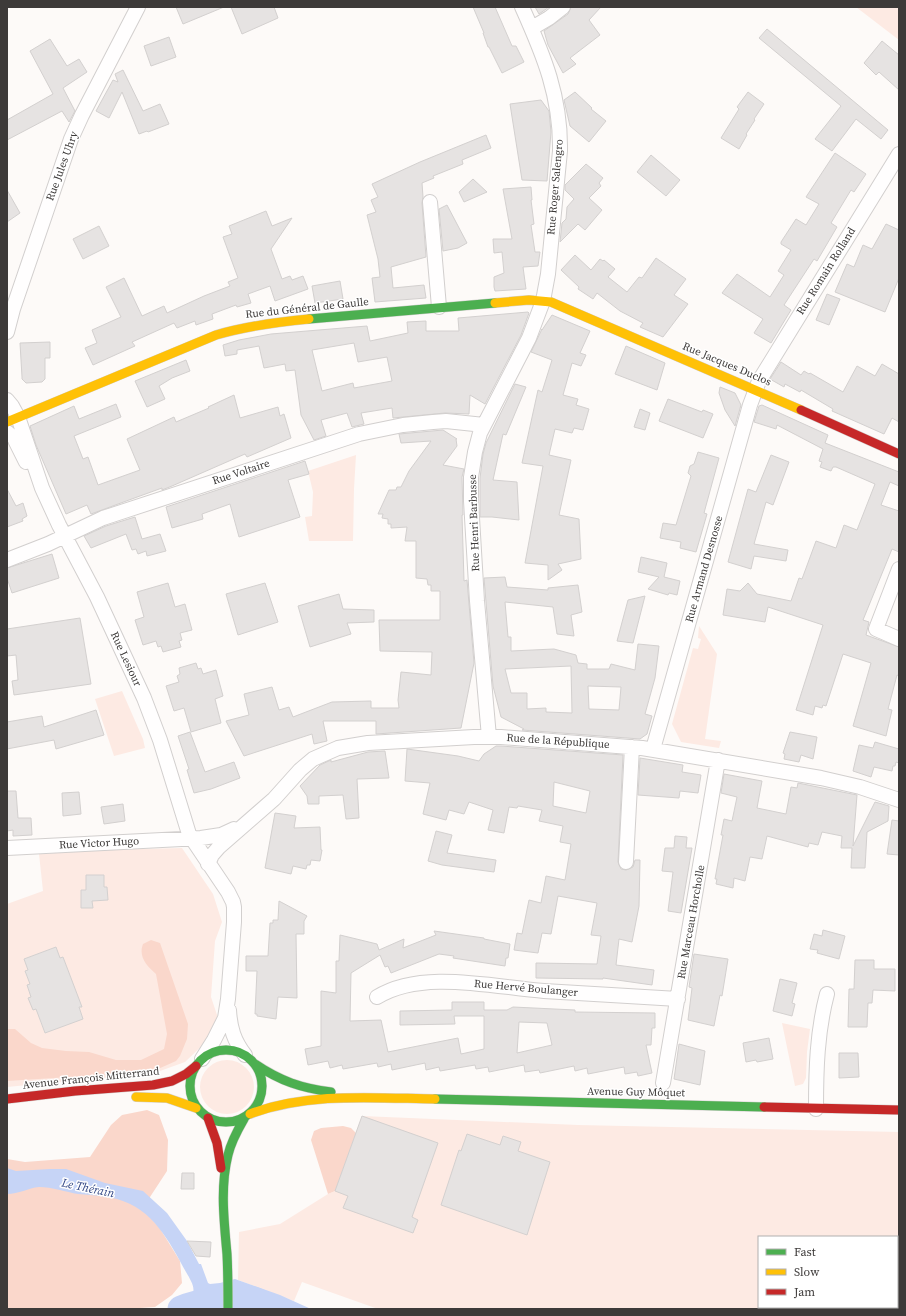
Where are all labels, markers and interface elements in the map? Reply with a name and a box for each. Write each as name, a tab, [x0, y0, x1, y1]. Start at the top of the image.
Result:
street label: Rue Jules Uhry	[42, 129, 82, 203]
street label: Rue Roger Salengro	[543, 138, 567, 236]
street label: Rue Romain Rolland	[793, 224, 859, 318]
street label: Rue du Général de Gaulle	[245, 294, 370, 322]
street label: Rue Jacques Duclos	[680, 339, 774, 390]
street label: Rue Voltaire	[210, 456, 272, 488]
street label: Rue Henri Barbusse	[465, 474, 483, 572]
street label: Rue Armand Desnosse	[682, 513, 727, 624]
street label: Rue Lesiour	[107, 629, 145, 689]
street label: Rue de la République	[506, 730, 610, 752]
street label: Rue Victor Hugo	[59, 833, 139, 853]
street label: Rue Marceau Horcholle	[674, 863, 709, 980]
street label: Rue Hervé Boulanger	[473, 976, 579, 1000]
street label: Avenue François Mitterrand	[22, 1063, 161, 1093]
street label: Avenue Guy Môquet	[587, 1084, 686, 1100]
water label: Le Thérain	[59, 1174, 116, 1201]
legend	[758, 1236, 898, 1308]
text: Fast	[794, 1244, 816, 1260]
text: Slow	[794, 1264, 820, 1280]
text: Jam	[793, 1284, 815, 1300]

